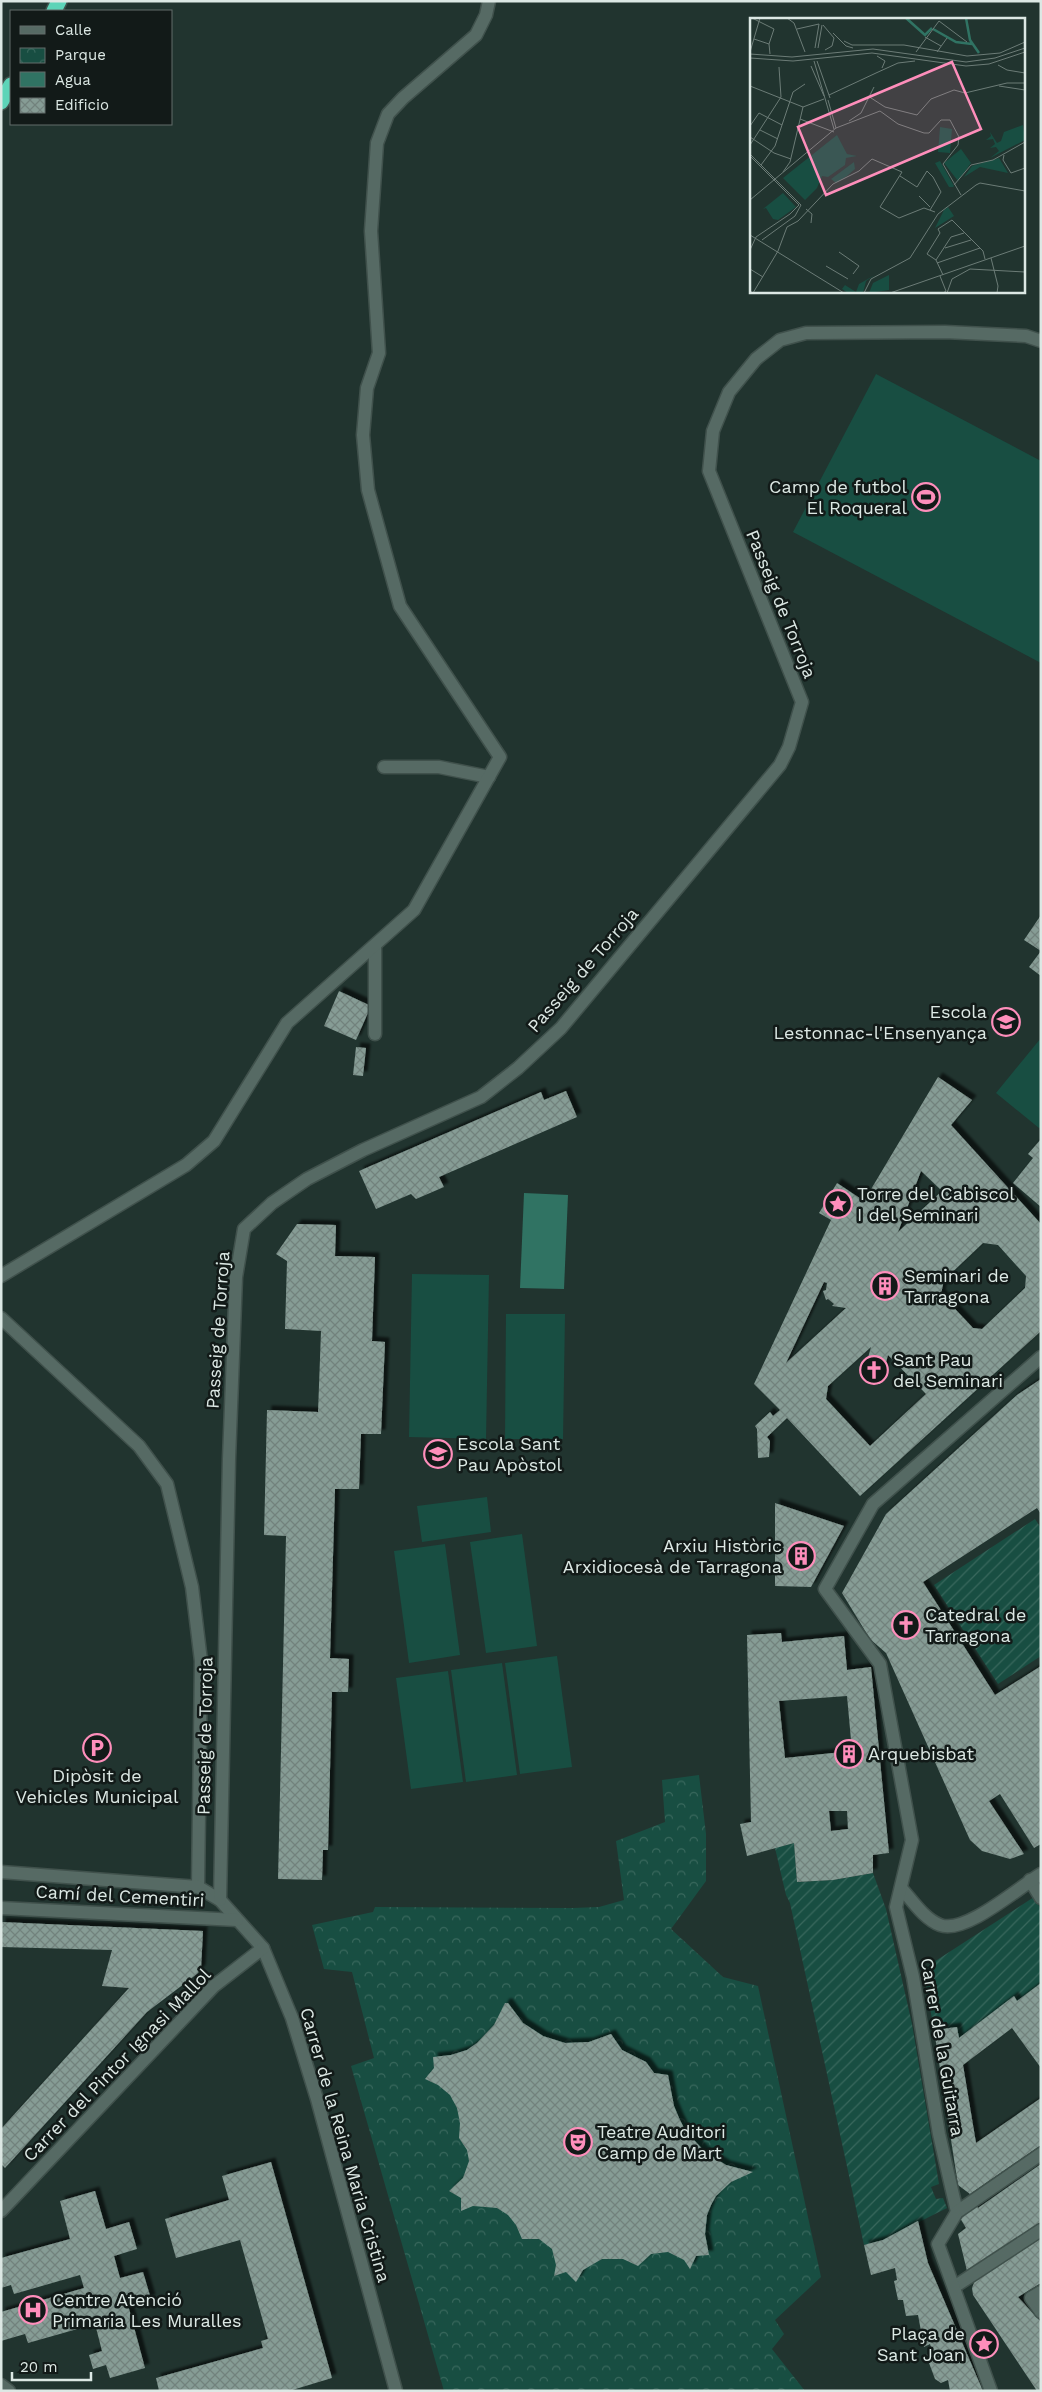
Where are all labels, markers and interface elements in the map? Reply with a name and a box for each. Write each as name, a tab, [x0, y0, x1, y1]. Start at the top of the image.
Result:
legend	[10, 10, 172, 125]
inset map	[750, 18, 1024, 292]
text: Calle	[55, 21, 92, 39]
text: Parque	[55, 46, 106, 64]
text: Agua	[55, 71, 91, 89]
text: Edificio	[55, 96, 109, 114]
place label: Camp de futbol El Roqueral	[769, 476, 907, 518]
sports icon: Camp de futbol El Roqueral	[911, 482, 941, 512]
street label: Passeig de Torroja	[742, 527, 821, 681]
street label: Passeig de Torroja	[523, 903, 642, 1036]
place label: Escola Lestonnac-l'Ensenyança	[774, 1001, 987, 1043]
school or university icon: Escola Lestonnac-l'Ensenyança	[991, 1007, 1021, 1037]
place label: Torre del Cabiscol I del Seminari	[857, 1183, 1015, 1225]
place icon: Torre del Cabiscol I del Seminari	[823, 1189, 853, 1219]
street label: Passeig de Torroja	[202, 1250, 233, 1410]
place label: Seminari de Tarragona	[904, 1265, 1009, 1307]
building icon: Seminari de Tarragona	[870, 1271, 900, 1301]
place label: Sant Pau del Seminari	[893, 1349, 1003, 1391]
church icon: Sant Pau del Seminari	[859, 1355, 889, 1385]
place label: Escola Sant Pau Apòstol	[457, 1433, 562, 1475]
school or university icon: Escola Sant Pau Apòstol	[423, 1439, 453, 1469]
place label: Arxiu Històric Arxidiocesà de Tarragona	[563, 1535, 782, 1577]
building icon: Arxiu Històric Arxidiocesà de Tarragona	[786, 1541, 816, 1571]
place label: Catedral de Tarragona	[925, 1604, 1026, 1646]
church icon: Catedral de Tarragona	[891, 1610, 921, 1640]
street label: Passeig de Torroja	[193, 1657, 216, 1815]
parking icon: Dipòsit de Vehicles Municipal	[82, 1733, 112, 1763]
building icon: Arquebisbat	[834, 1739, 864, 1769]
place label: Arquebisbat	[868, 1743, 974, 1764]
place label: Dipòsit de Vehicles Municipal	[16, 1765, 179, 1807]
street label: Camí del Cementiri	[35, 1881, 205, 1910]
street label: Carrer de la Guitarra	[916, 1956, 969, 2138]
street label: Carrer del Pintor Ignasi Mallol	[19, 1963, 215, 2166]
street label: Carrer de la Reina Maria Cristina	[296, 2005, 395, 2285]
place label: Teatre Auditori Camp de Mart	[597, 2121, 726, 2163]
theatre icon: Teatre Auditori Camp de Mart	[563, 2127, 593, 2157]
place label: Centre Atenció Primaria Les Muralles	[52, 2289, 242, 2331]
hospital icon: Centre Atenció Primaria Les Muralles	[18, 2295, 48, 2325]
place label: Plaça de Sant Joan	[877, 2323, 965, 2365]
place icon: Plaça de Sant Joan	[969, 2329, 999, 2359]
scale bar	[12, 2350, 91, 2382]
text: 20 m	[20, 2358, 58, 2376]

